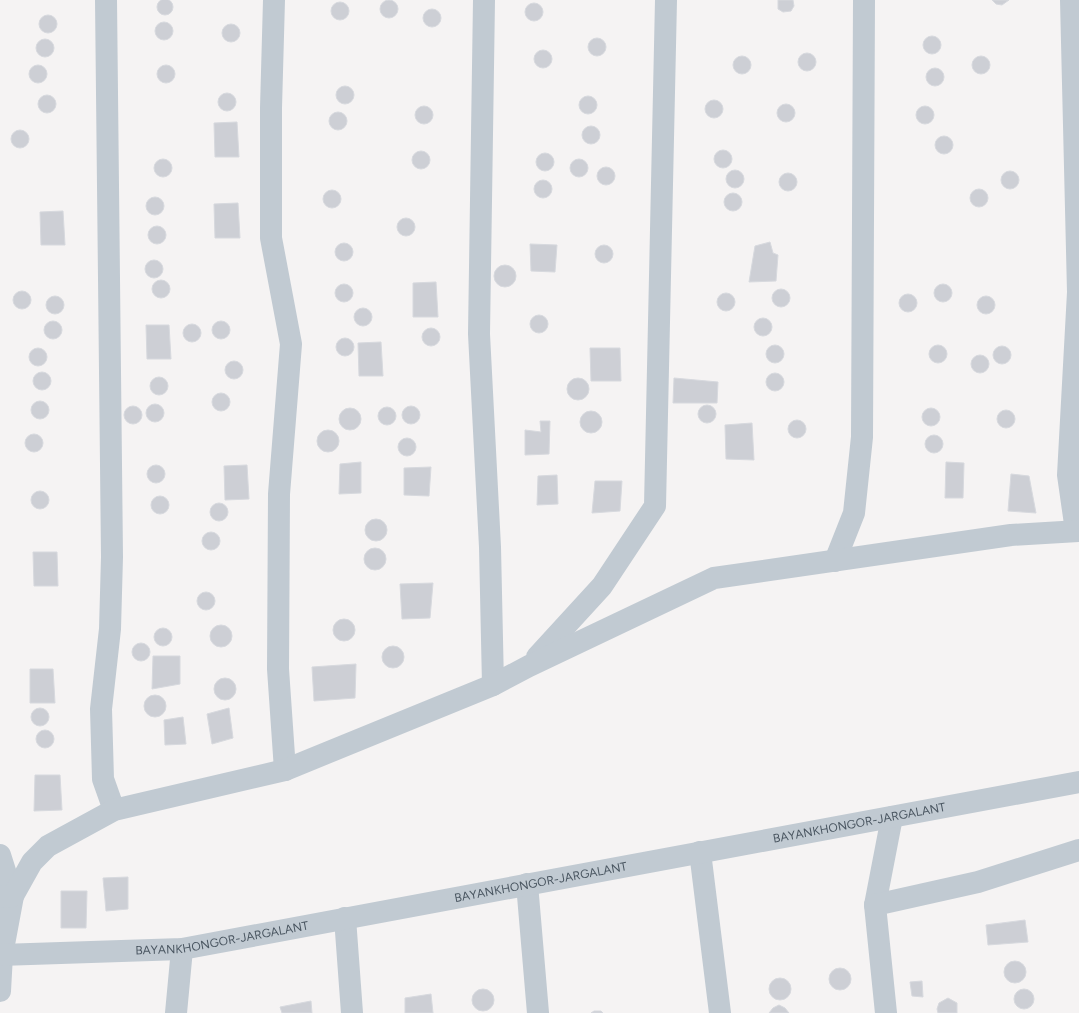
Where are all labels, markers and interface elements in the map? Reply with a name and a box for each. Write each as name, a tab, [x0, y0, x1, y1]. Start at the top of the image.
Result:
street label: BAYANKHONGOR-JARGALANT	[772, 800, 947, 846]
street label: BAYANKHONGOR-JARGALANT	[453, 859, 629, 905]
street label: BAYANKHONGOR-JARGALANT	[135, 919, 310, 958]

